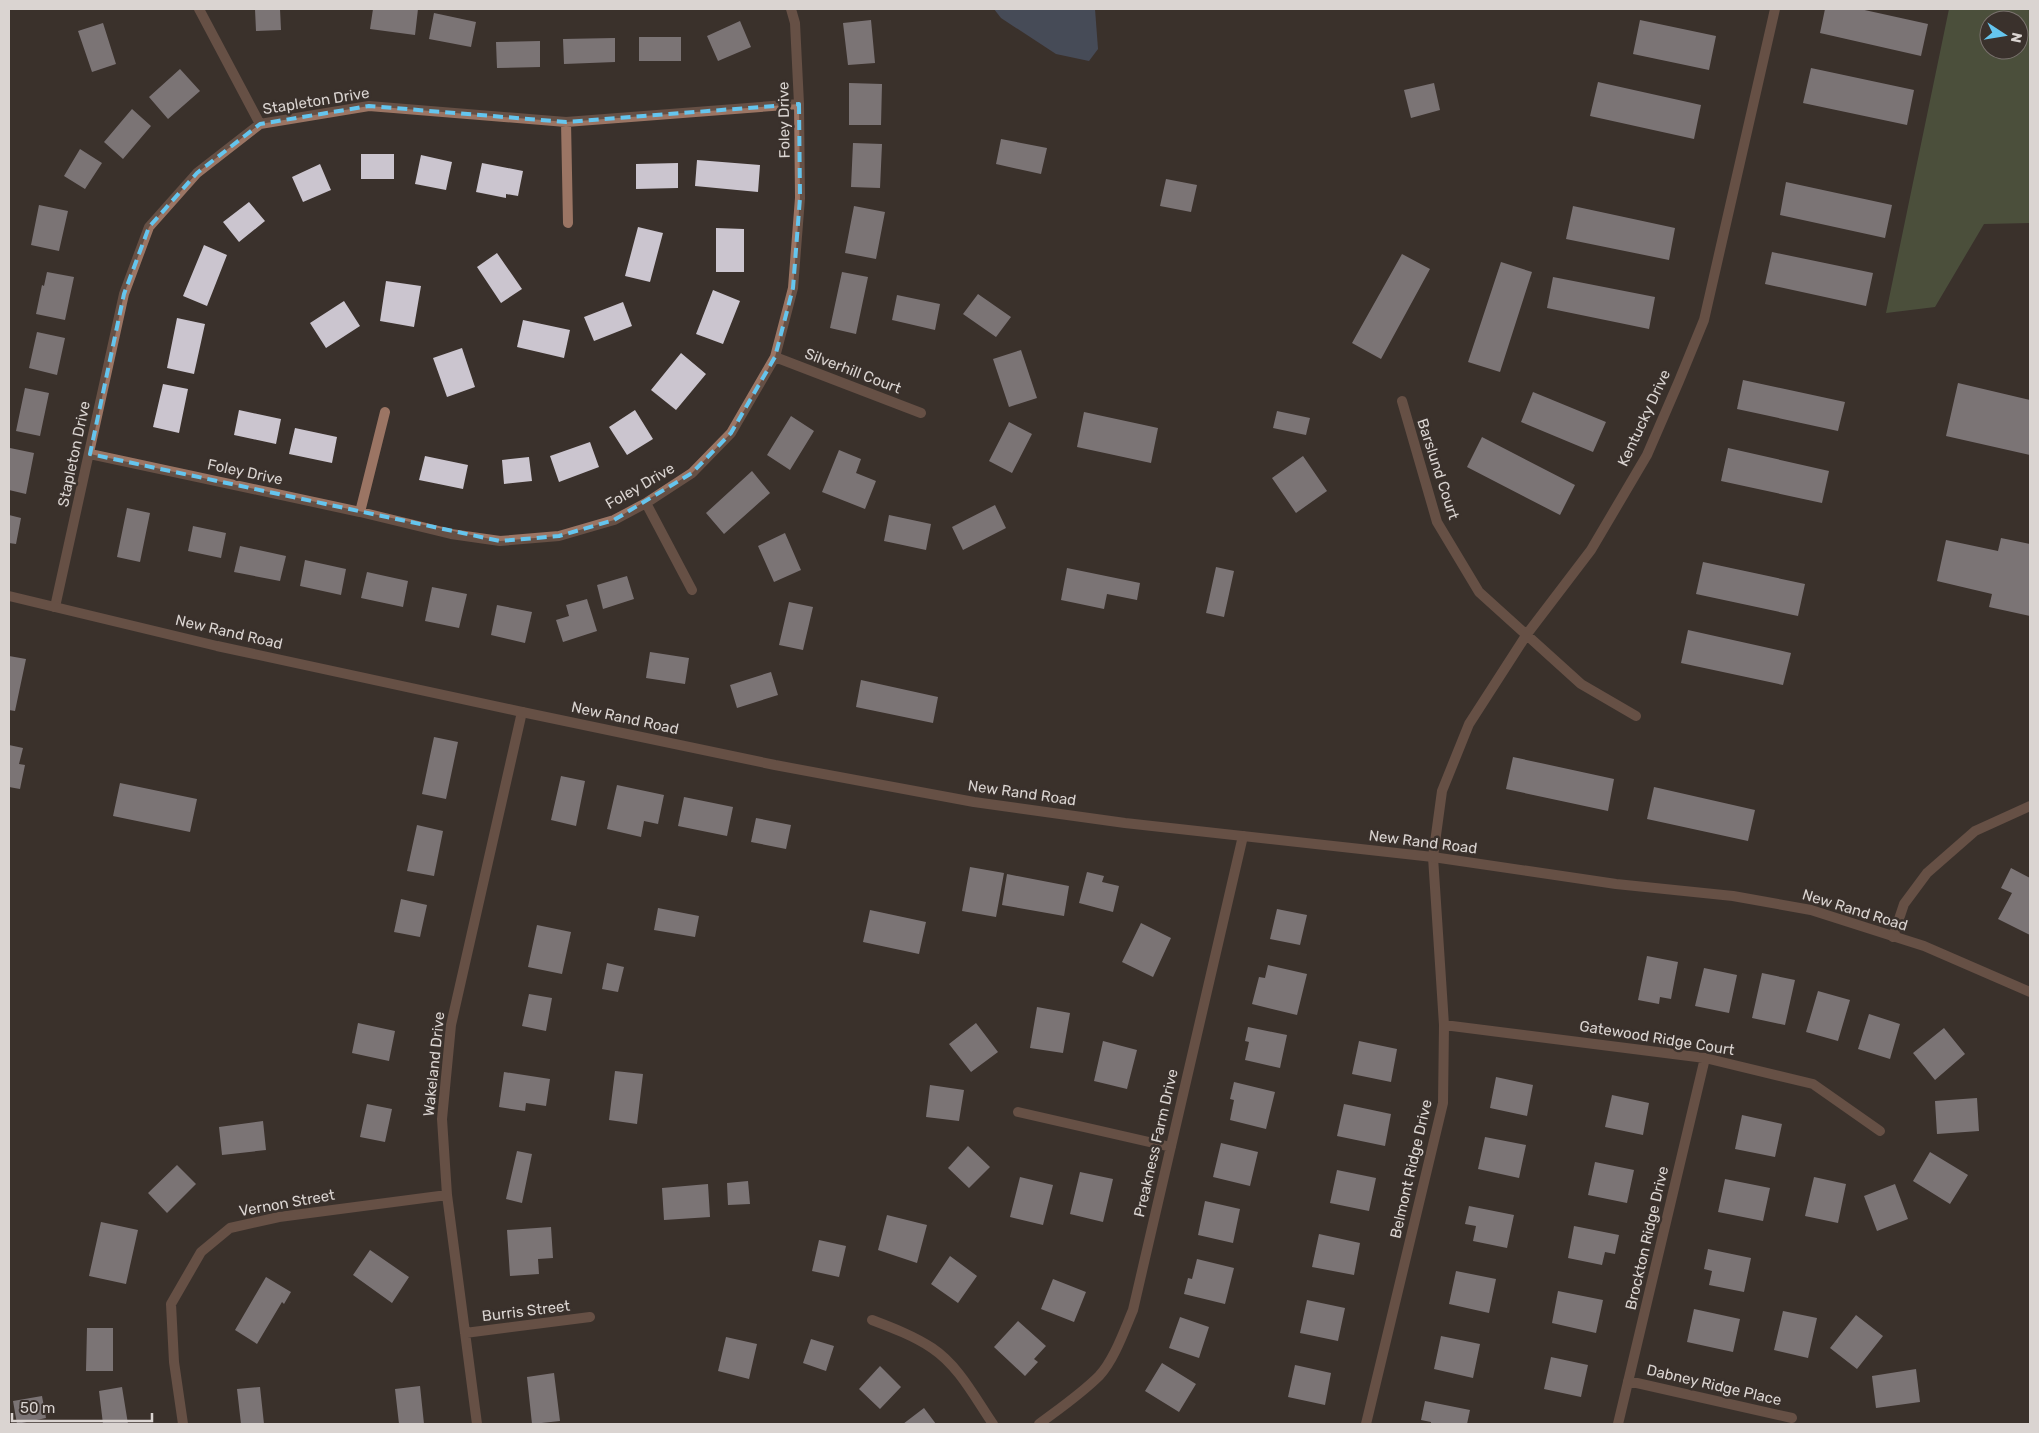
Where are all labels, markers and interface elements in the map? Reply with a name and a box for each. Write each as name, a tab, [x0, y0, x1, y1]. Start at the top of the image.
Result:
north arrow	[1979, 10, 2029, 60]
text: N	[2007, 31, 2026, 44]
street label: Foley Drive	[774, 82, 794, 158]
street label: Stapleton Drive	[261, 84, 371, 118]
street label: Silverhill Court	[802, 344, 904, 398]
street label: Kentucky Drive	[1614, 367, 1674, 469]
street label: Stapleton Drive	[54, 399, 94, 509]
street label: Barslund Court	[1413, 416, 1463, 522]
street label: Foley Drive	[206, 455, 284, 489]
street label: Foley Drive	[602, 459, 678, 513]
street label: New Rand Road	[174, 611, 284, 653]
street label: New Rand Road	[570, 698, 680, 738]
street label: New Rand Road	[967, 776, 1077, 810]
street label: New Rand Road	[1368, 826, 1478, 858]
street label: New Rand Road	[1800, 885, 1910, 935]
street label: Wakeland Drive	[420, 1011, 448, 1117]
street label: Gatewood Ridge Court	[1578, 1017, 1736, 1059]
street label: Preakness Farm Drive	[1130, 1067, 1182, 1219]
street label: Belmont Ridge Drive	[1386, 1098, 1436, 1240]
street label: Brockton Ridge Drive	[1622, 1164, 1672, 1312]
street label: Vernon Street	[238, 1186, 336, 1220]
street label: Burris Street	[481, 1297, 571, 1325]
street label: Dabney Ridge Place	[1645, 1361, 1783, 1409]
scale bar	[12, 1390, 152, 1422]
text: 50 m	[20, 1399, 55, 1417]

